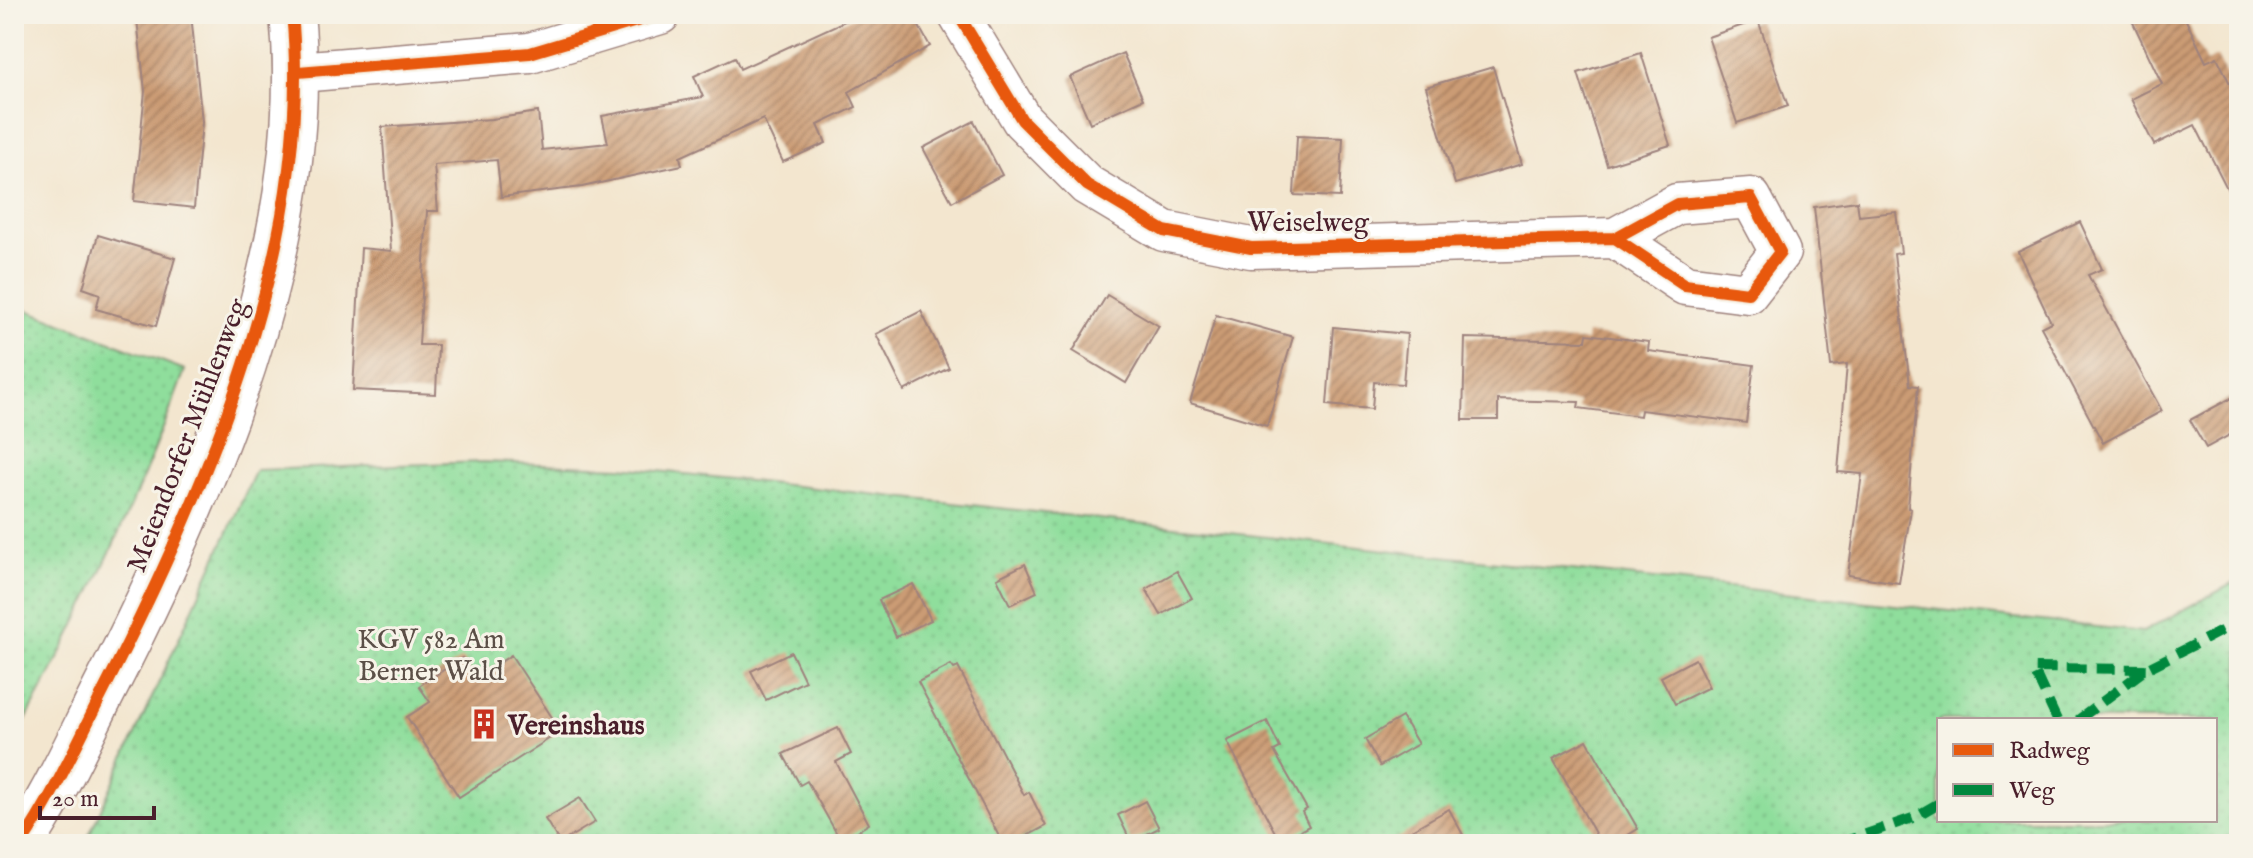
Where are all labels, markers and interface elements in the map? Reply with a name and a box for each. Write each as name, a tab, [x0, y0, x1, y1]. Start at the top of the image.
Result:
street label: Weiselweg	[1247, 206, 1370, 241]
street label: Meiendorfer Mühlenweg	[120, 293, 257, 578]
park label: KGV 582 Am Berner Wald	[357, 623, 505, 690]
building icon: Vereinshaus	[467, 707, 501, 741]
place label: Vereinshaus	[507, 709, 645, 744]
legend	[1937, 718, 2217, 822]
text: Radweg	[2009, 736, 2091, 767]
scale bar	[40, 770, 154, 820]
text: Weg	[2009, 776, 2056, 807]
text: 20 m	[52, 784, 99, 815]

